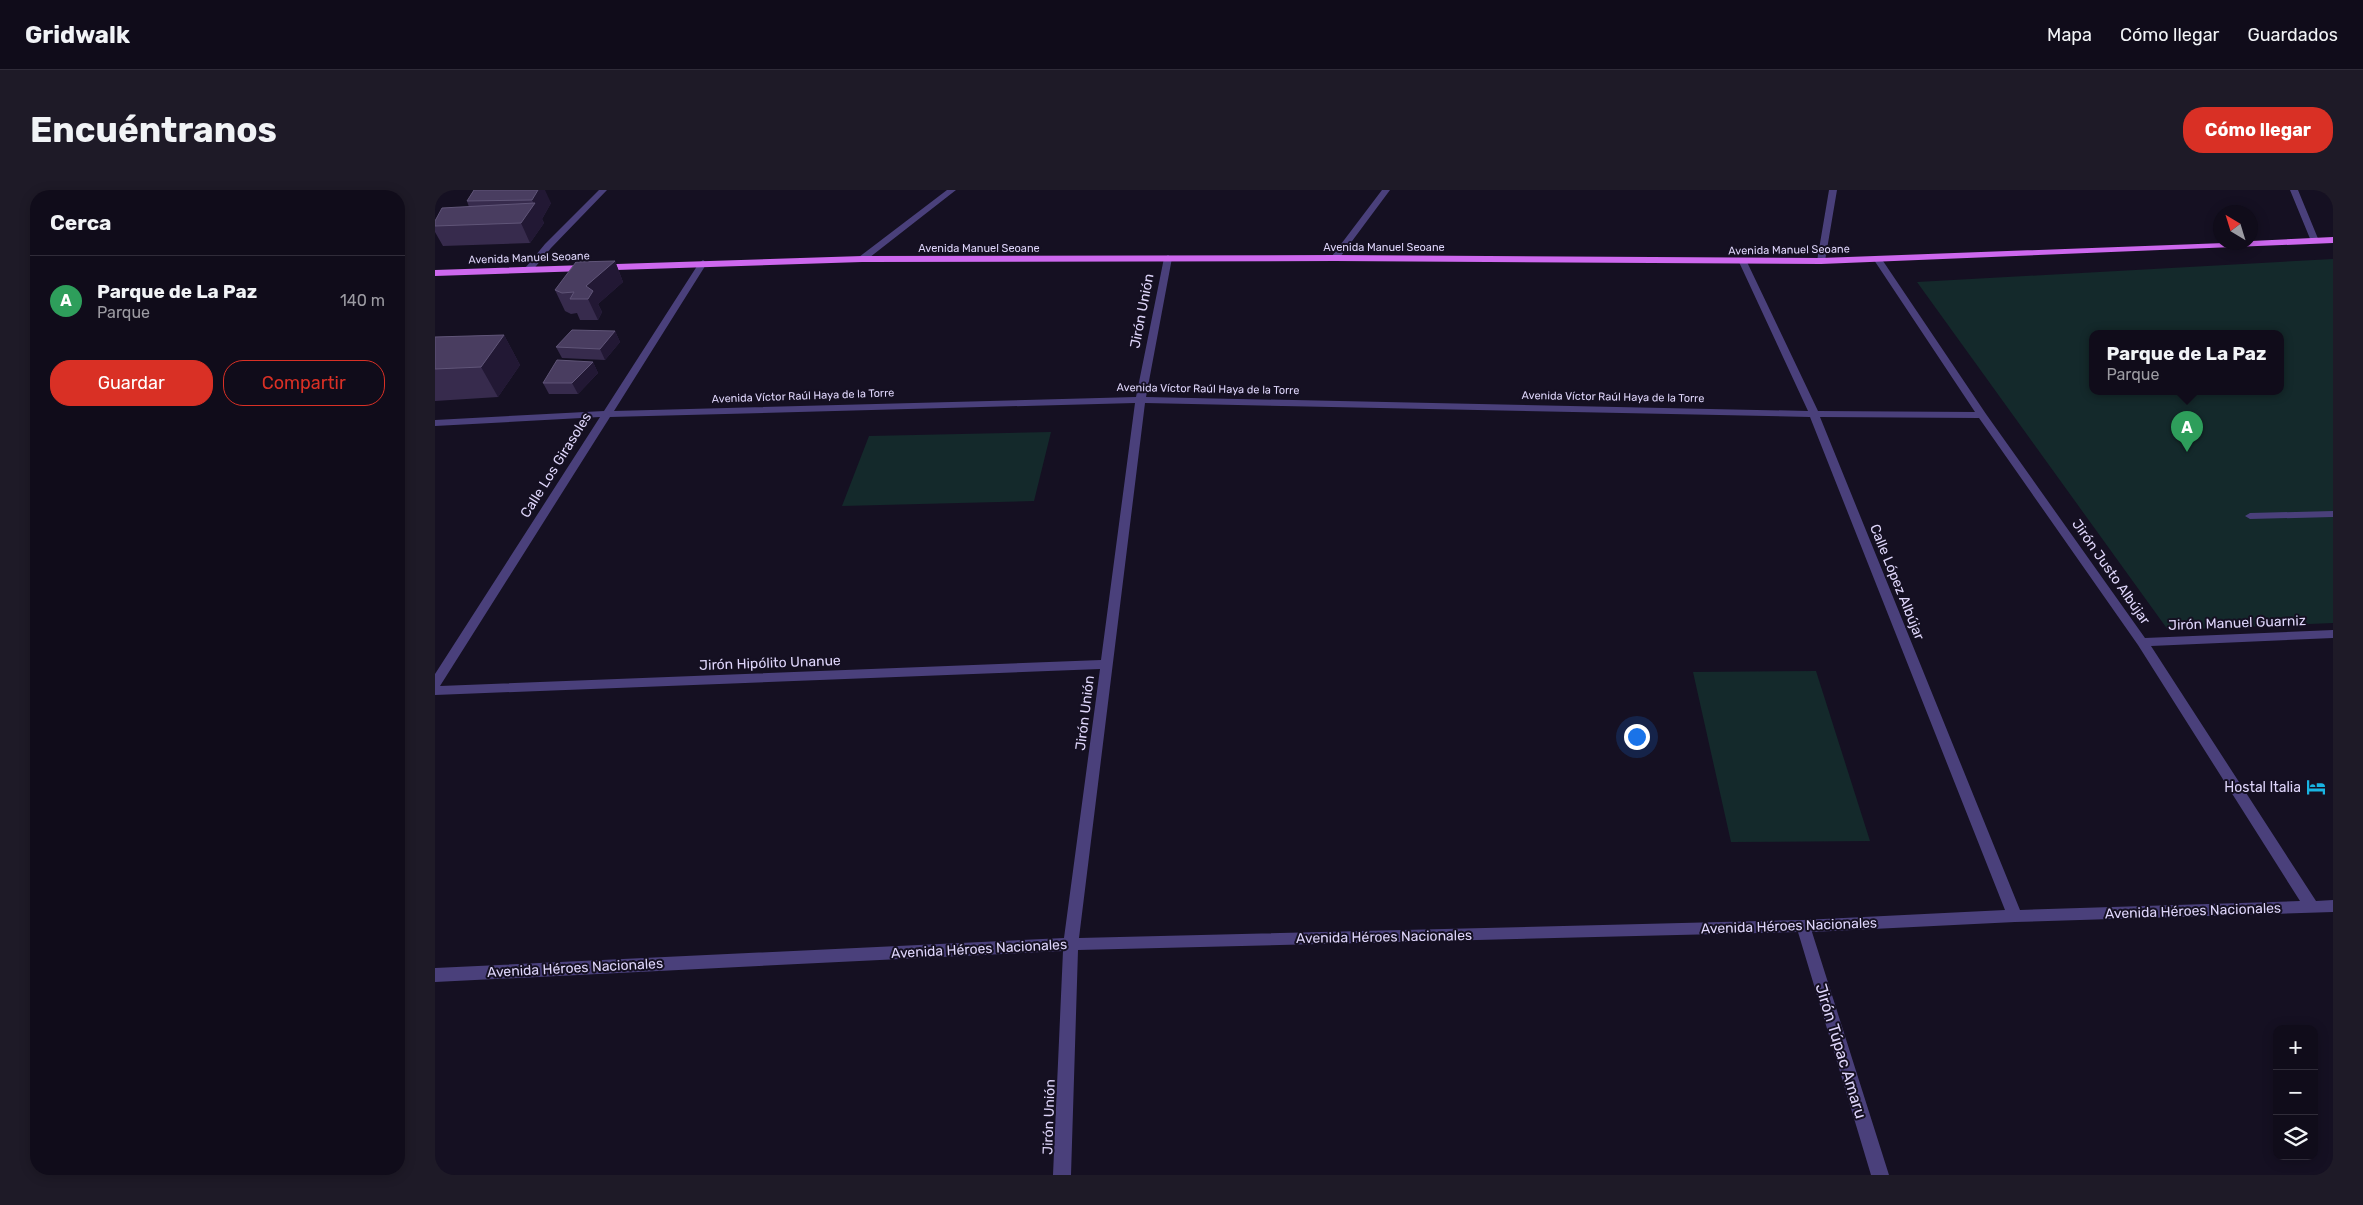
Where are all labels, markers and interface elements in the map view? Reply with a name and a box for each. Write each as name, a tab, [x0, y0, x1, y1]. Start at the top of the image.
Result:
text: Gridwalk	[25, 21, 130, 49]
text: Mapa	[2047, 24, 2092, 46]
text: Cómo llegar	[2120, 24, 2219, 46]
text: Guardados	[2247, 24, 2338, 46]
button: Cómo llegar	[2183, 107, 2333, 153]
text: Encuéntranos	[30, 109, 277, 151]
north arrow	[2213, 205, 2258, 250]
text: Cerca	[50, 210, 111, 235]
street label: Avenida Manuel Seoane	[1323, 241, 1445, 254]
street label: Avenida Manuel Seoane	[918, 242, 1040, 255]
street label: Avenida Manuel Seoane	[1728, 242, 1850, 258]
street label: Avenida Manuel Seoane	[468, 249, 590, 267]
street label: Jirón Unión	[1126, 272, 1158, 350]
text: Parque de La Paz	[97, 280, 257, 303]
text: A	[60, 291, 72, 310]
text: 140 m	[340, 291, 385, 310]
text: Parque	[97, 303, 150, 322]
popup	[2089, 330, 2284, 395]
text: Parque de La Paz	[2106, 342, 2267, 365]
button: Guardar	[50, 360, 213, 406]
button: Compartir	[223, 360, 385, 406]
text: Parque	[2106, 365, 2159, 384]
street label: Avenida Víctor Raúl Haya de la Torre	[1116, 381, 1300, 397]
street label: Avenida Víctor Raúl Haya de la Torre	[711, 386, 895, 406]
street label: Avenida Víctor Raúl Haya de la Torre	[1521, 389, 1705, 405]
street label: Calle Los Girasoles	[517, 409, 595, 521]
pin: A	[2171, 411, 2203, 452]
street label: Jirón Justo Albújar	[2068, 516, 2154, 628]
street label: Calle López Albújar	[1866, 522, 1928, 643]
street label: Jirón Manuel Guarniz	[2168, 612, 2306, 634]
street label: Jirón Hipólito Unanue	[699, 652, 841, 674]
street label: Jirón Unión	[1072, 674, 1098, 752]
your location	[1624, 724, 1650, 750]
hotel icon: Hostal Italia	[2305, 776, 2327, 798]
place label: Hostal Italia	[2224, 779, 2301, 796]
street label: Avenida Héroes Nacionales	[2105, 899, 2281, 923]
street label: Avenida Héroes Nacionales	[1701, 914, 1877, 938]
street label: Avenida Héroes Nacionales	[1296, 927, 1472, 947]
street label: Avenida Héroes Nacionales	[891, 936, 1067, 962]
street label: Avenida Héroes Nacionales	[487, 955, 663, 981]
street label: Jirón Túpac Amaru	[1811, 981, 1871, 1121]
map controls	[2273, 1025, 2318, 1160]
button: +	[2273, 1025, 2318, 1070]
button: −	[2273, 1070, 2318, 1115]
street label: Jirón Unión	[1039, 1079, 1059, 1155]
button: layers	[2273, 1115, 2318, 1160]

